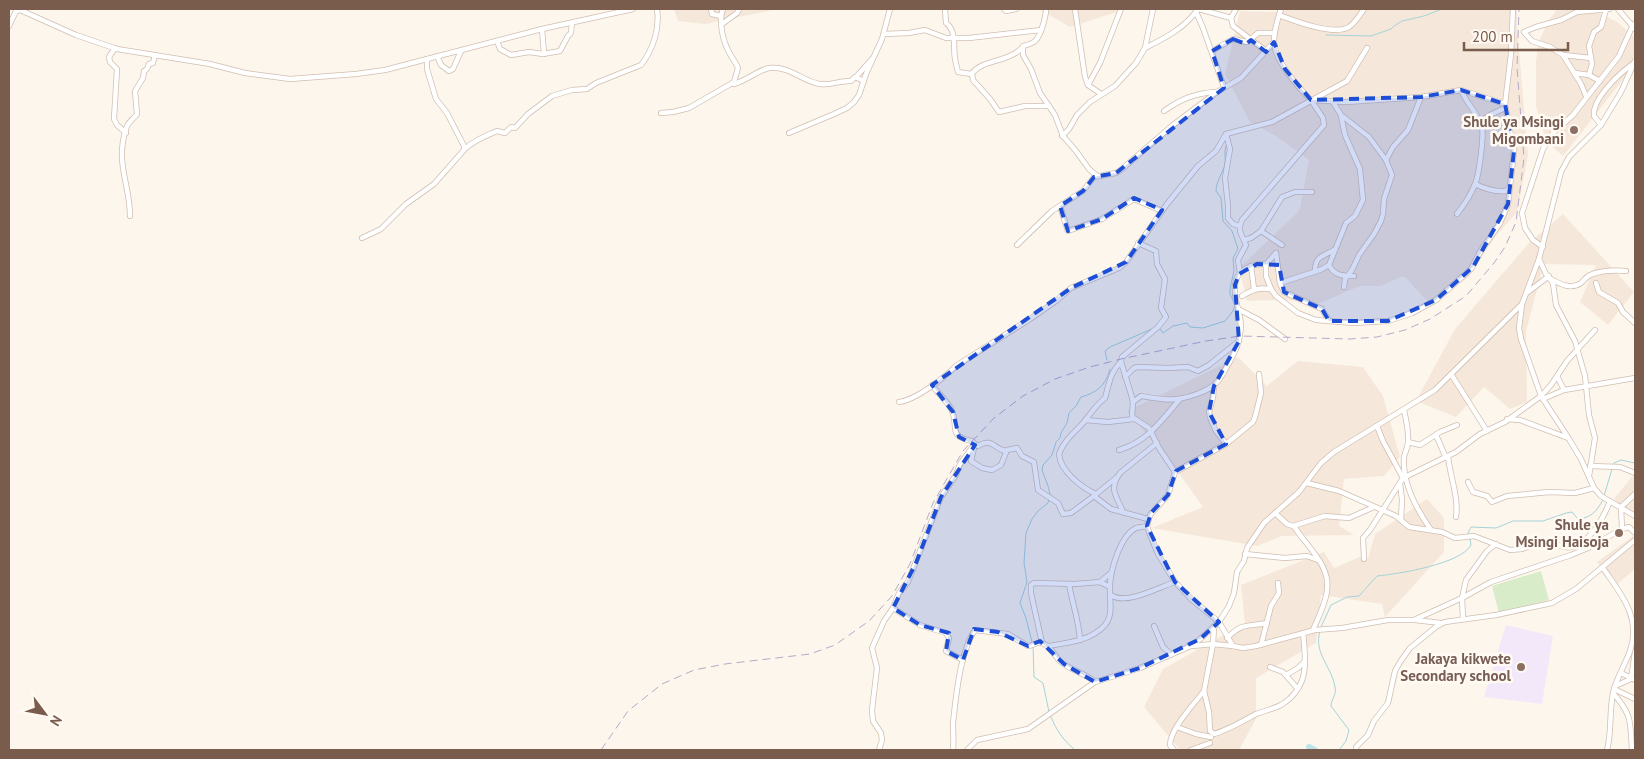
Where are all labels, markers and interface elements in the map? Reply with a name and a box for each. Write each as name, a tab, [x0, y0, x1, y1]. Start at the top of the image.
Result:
scale bar	[1464, 20, 1568, 52]
text: 200 m	[1472, 27, 1513, 46]
place label: Shule ya Msingi Migombani	[1463, 112, 1564, 148]
marker: Shule ya Msingi Migombani	[1568, 124, 1580, 136]
place label: Shule ya Msingi Haisoja	[1516, 515, 1609, 551]
marker: Shule ya Msingi Haisoja	[1613, 527, 1625, 539]
place label: Jakaya kikwete Secondary school	[1400, 649, 1512, 685]
marker: Jakaya kikwete Secondary school	[1515, 661, 1527, 673]
north arrow	[20, 689, 70, 739]
text: N	[46, 712, 66, 730]

